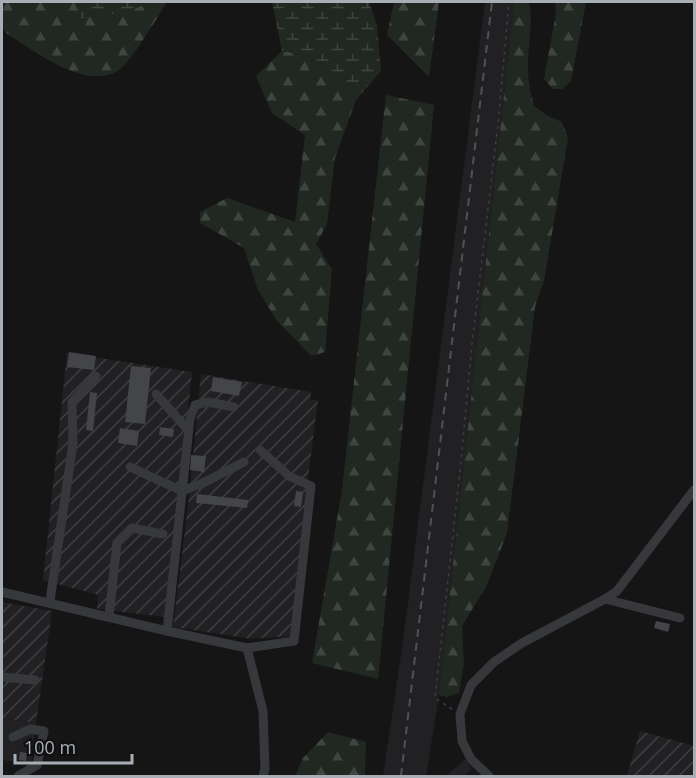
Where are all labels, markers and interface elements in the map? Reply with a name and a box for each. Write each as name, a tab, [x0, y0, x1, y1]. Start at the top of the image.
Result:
scale bar	[15, 727, 132, 765]
text: 100 m	[24, 735, 76, 759]

